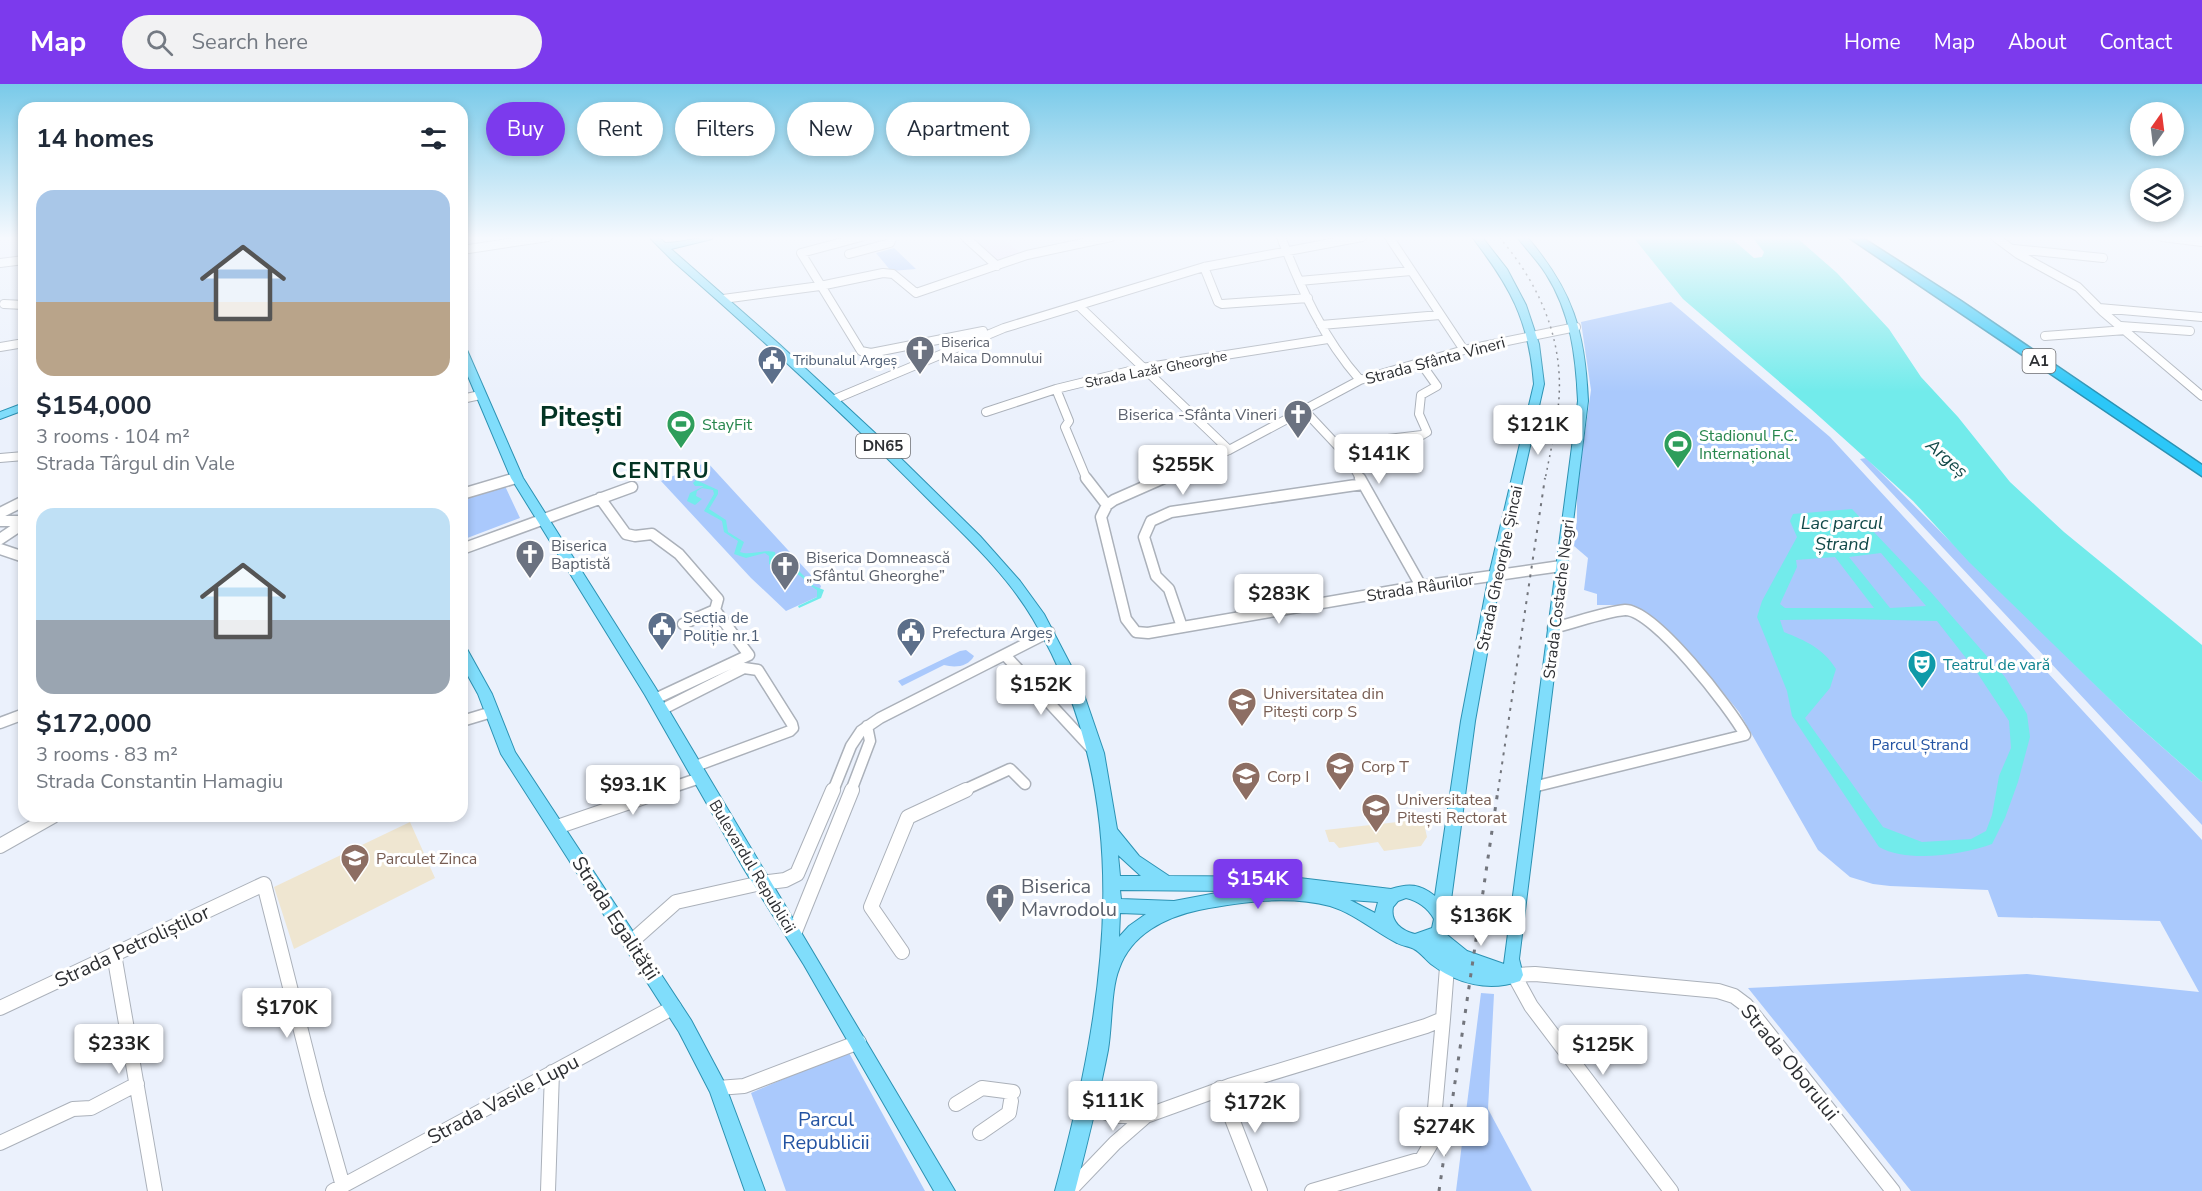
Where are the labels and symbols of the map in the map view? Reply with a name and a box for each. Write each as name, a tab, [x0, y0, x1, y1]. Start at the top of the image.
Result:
north arrow	[2130, 102, 2184, 156]
street label: Strada Sfânta Vineri	[1363, 332, 1508, 390]
place label: Biserica Maica Domnului	[941, 333, 1042, 368]
church icon: Biserica Maica Domnului	[904, 334, 936, 376]
public building icon: Tribunalul Argeș	[756, 344, 788, 386]
street label: Strada Lazăr Gheorghe	[1083, 346, 1229, 393]
road number: A1	[2022, 349, 2056, 373]
place label: Tribunalul Argeș	[793, 351, 898, 370]
district label: Pitești	[540, 398, 622, 436]
church icon: Biserica -Sfânta Vineri	[1282, 398, 1314, 440]
place label: Biserica -Sfânta Vineri	[1118, 404, 1277, 426]
pin: $121K	[1496, 405, 1580, 456]
sports icon: StayFit	[665, 408, 697, 450]
place label: StayFit	[702, 414, 753, 436]
place label: Stadionul F.C. Internațional	[1699, 425, 1798, 465]
sports icon: Stadionul F.C. Internațional	[1662, 428, 1694, 470]
water label: Argeș	[1920, 432, 1973, 483]
road number: DN65	[856, 434, 910, 458]
pin: $141K	[1337, 434, 1421, 485]
pin: $255K	[1141, 445, 1225, 496]
district label: CENTRU	[612, 456, 710, 486]
street label: Strada Gheorghe Șincai	[1472, 484, 1528, 653]
water label: Lac parcul Ștrand	[1801, 511, 1883, 556]
street label: Strada Costache Negri	[1538, 518, 1580, 680]
place label: Biserica Baptistă	[551, 535, 611, 575]
church icon: Biserica Baptistă	[514, 538, 546, 580]
place label: Biserica Domnească „Sfântul Gheorghe”	[806, 547, 950, 587]
church icon: Biserica Domnească „Sfântul Gheorghe”	[769, 550, 801, 592]
street label: Strada Râurilor	[1365, 569, 1476, 607]
pin: $283K	[1237, 574, 1321, 625]
place label: Secția de Poliție nr.1	[683, 607, 760, 647]
public building icon: Secția de Poliție nr.1	[646, 610, 678, 652]
public building icon: Prefectura Argeș	[895, 616, 927, 658]
place label: Prefectura Argeș	[932, 622, 1053, 644]
theatre icon: Teatrul de vară	[1906, 648, 1938, 690]
place label: Teatrul de vară	[1943, 654, 2050, 676]
pin: $152K	[999, 665, 1083, 716]
place label: Universitatea din Pitești corp S	[1263, 683, 1384, 723]
school or university icon: Universitatea din Pitești corp S	[1226, 686, 1258, 728]
park label: Parcul Ștrand	[1871, 734, 1969, 756]
school or university icon: Corp T	[1324, 750, 1356, 792]
place label: Corp T	[1361, 756, 1409, 778]
school or university icon: Corp I	[1230, 760, 1262, 802]
pin: $93.1K	[584, 765, 682, 816]
place label: Corp I	[1267, 766, 1309, 788]
place label: Universitatea Pitești Rectorat	[1397, 789, 1507, 829]
school or university icon: Universitatea Pitești Rectorat	[1360, 792, 1392, 834]
street label: Bulevardul Republicii	[704, 796, 801, 937]
school or university icon: Parculet Zinca	[339, 842, 371, 884]
place label: Parculet Zinca	[376, 848, 477, 870]
street label: Strada Egalității	[565, 851, 666, 985]
pin: $154K	[1216, 859, 1300, 910]
place label: Biserica Mavrodolu	[1021, 873, 1117, 923]
church icon: Biserica Mavrodolu	[984, 882, 1016, 924]
pin: $136K	[1439, 896, 1523, 947]
street label: Strada Petroliștilor	[50, 899, 214, 994]
pin: $170K	[245, 988, 329, 1039]
street label: Strada Oborului	[1734, 998, 1845, 1126]
pin: $233K	[77, 1024, 161, 1075]
pin: $125K	[1561, 1025, 1645, 1076]
street label: Strada Vasile Lupu	[423, 1048, 584, 1151]
pin: $111K	[1071, 1081, 1155, 1132]
pin: $172K	[1213, 1083, 1297, 1134]
park label: Parcul Republicii	[782, 1106, 870, 1156]
pin: $274K	[1402, 1107, 1486, 1158]

